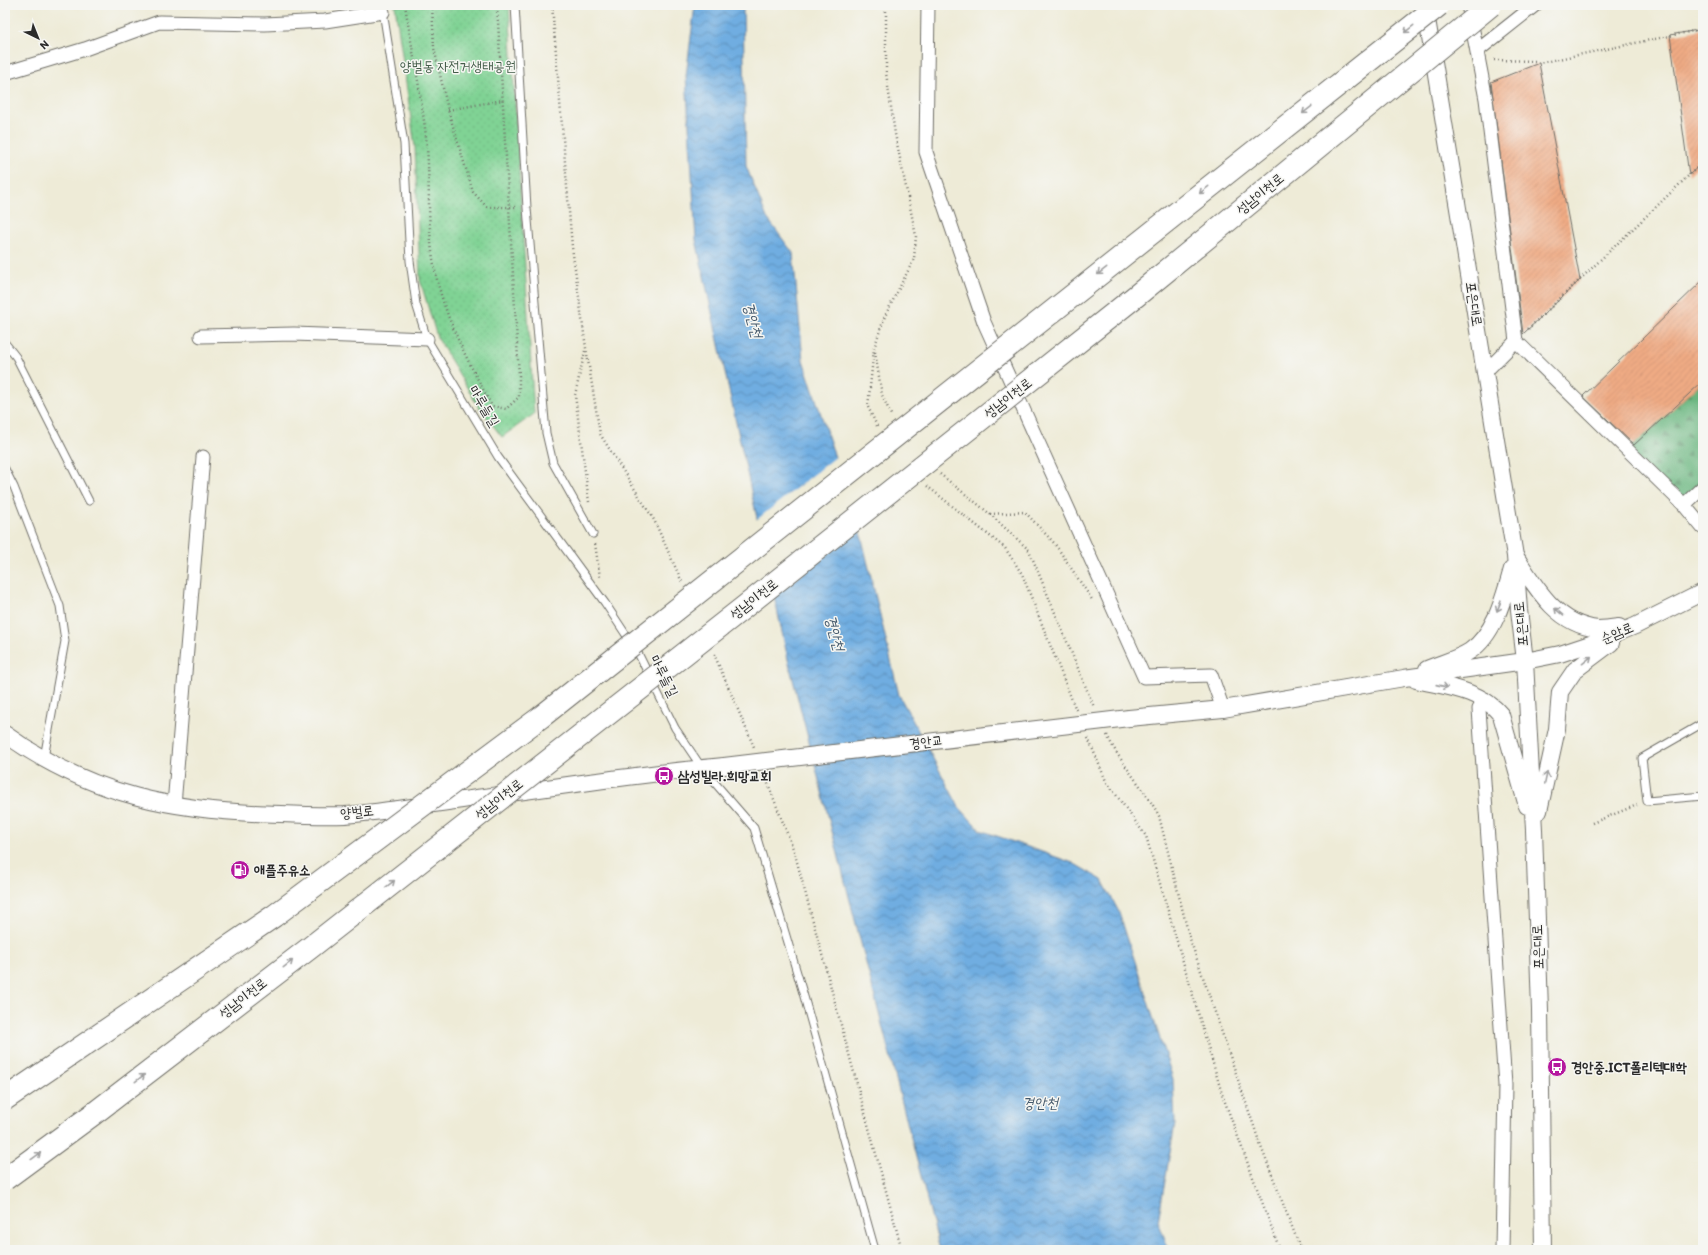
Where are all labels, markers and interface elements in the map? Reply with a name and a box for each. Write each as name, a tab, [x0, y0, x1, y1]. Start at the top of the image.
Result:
north arrow	[18, 18, 58, 58]
one-way arrow	[1403, 25, 1414, 34]
text: N	[37, 38, 52, 52]
park label: 양벌동 자전거생태공원	[400, 58, 516, 75]
one-way arrow	[1301, 105, 1312, 114]
street label: 성남이천로	[1233, 170, 1287, 218]
one-way arrow	[1199, 186, 1210, 195]
one-way arrow	[1097, 266, 1108, 275]
street label: 포은대로	[1462, 280, 1486, 328]
water label: 경안천	[740, 300, 767, 342]
street label: 성남이천로	[981, 374, 1035, 422]
street label: 마루들길	[465, 382, 503, 430]
street label: 성남이천로	[727, 575, 781, 623]
one-way arrow	[1495, 600, 1503, 612]
street label: 포은대로	[1510, 601, 1532, 647]
one-way arrow	[1554, 608, 1564, 617]
water label: 경안천	[822, 613, 849, 655]
street label: 순암로	[1598, 619, 1636, 647]
street label: 마루들길	[646, 652, 682, 701]
one-way arrow	[1582, 656, 1593, 665]
one-way arrow	[1436, 683, 1449, 691]
street label: 경안교	[908, 732, 944, 752]
bus stop icon: 삼성빌라.희망교회	[653, 765, 675, 787]
place label: 삼성빌라.희망교회	[677, 768, 772, 785]
one-way arrow	[1542, 772, 1550, 785]
street label: 성남이천로	[472, 775, 526, 823]
street label: 양벌로	[339, 802, 375, 822]
fuel station icon: 애플주유소	[229, 859, 251, 881]
place label: 애플주유소	[254, 862, 310, 879]
one-way arrow	[385, 880, 396, 889]
street label: 포은대로	[1529, 924, 1547, 970]
one-way arrow	[282, 960, 293, 968]
street label: 성남이천로	[216, 974, 270, 1022]
bus stop icon: 경안중.ICT폴리텍대학	[1546, 1056, 1568, 1078]
place label: 경안중.ICT폴리텍대학	[1571, 1059, 1687, 1076]
one-way arrow	[135, 1073, 146, 1082]
water label: 경안천	[1022, 1094, 1060, 1112]
one-way arrow	[31, 1151, 42, 1160]

